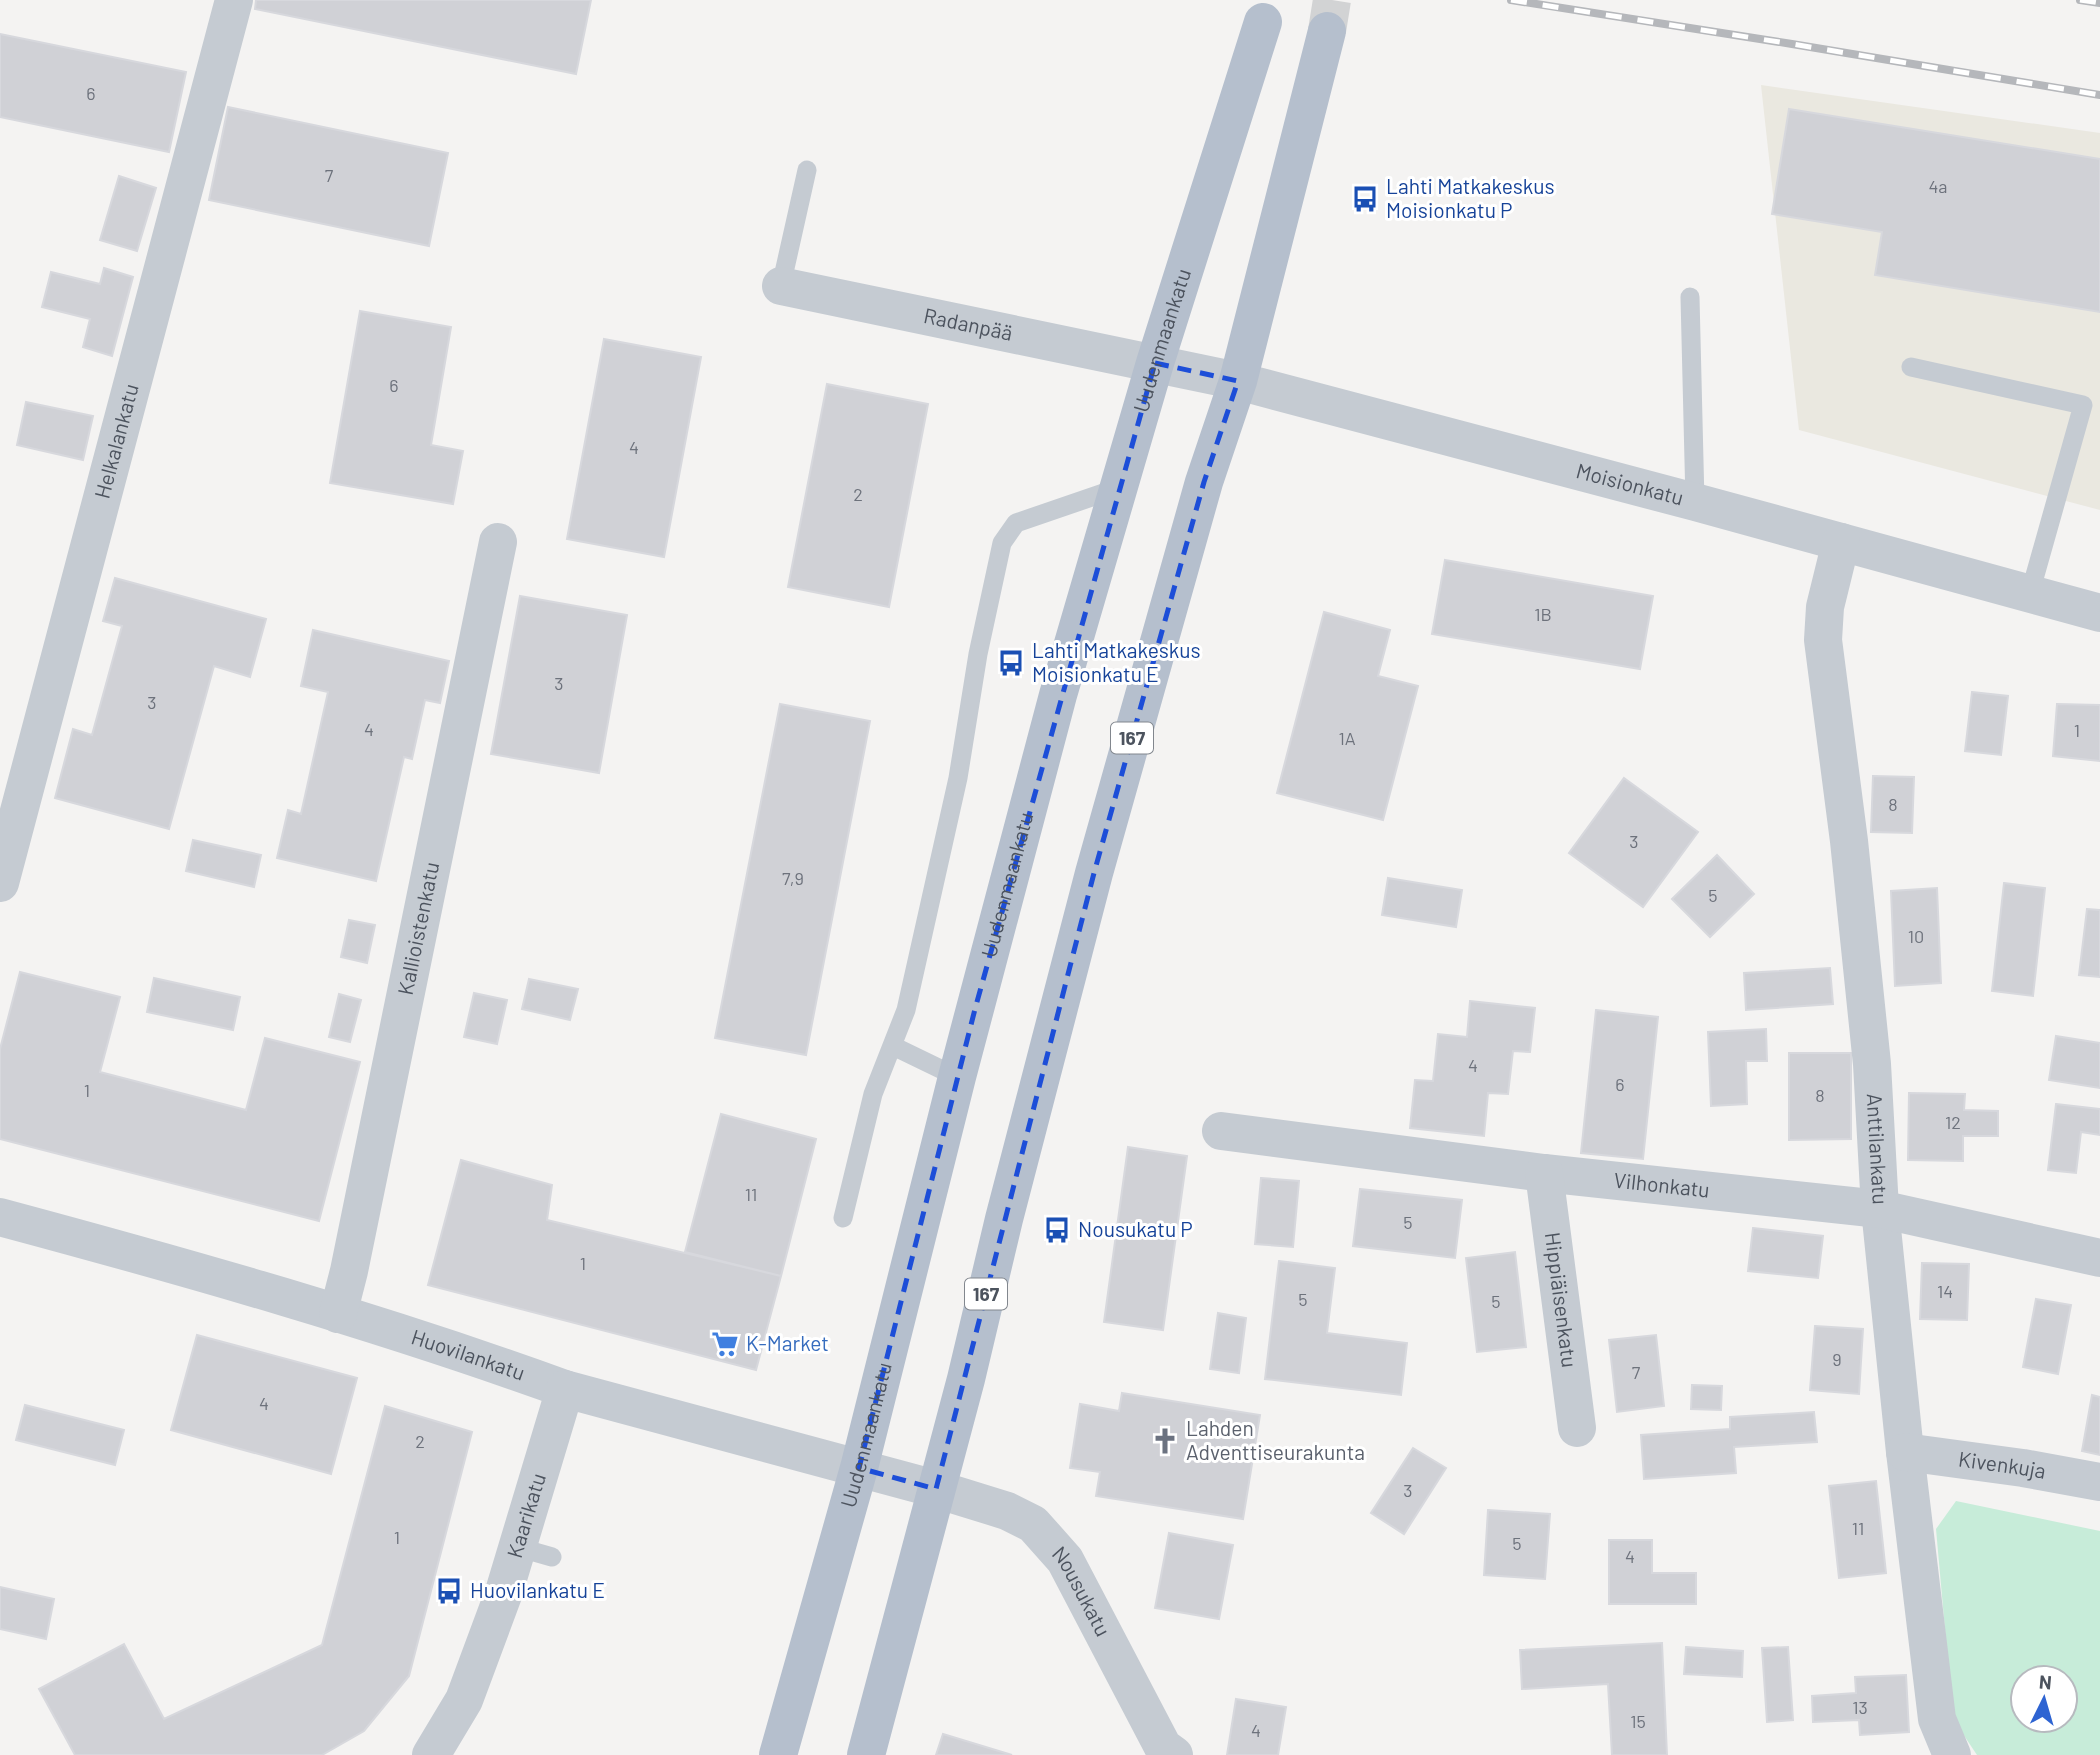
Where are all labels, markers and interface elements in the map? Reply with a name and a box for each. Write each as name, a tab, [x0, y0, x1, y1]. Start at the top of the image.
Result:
house number: 6	[86, 82, 96, 104]
house number: 7	[325, 164, 334, 186]
place label: Lahti Matkakeskus Moisionkatu P	[1386, 173, 1555, 222]
house number: 4a	[1928, 175, 1948, 197]
bus stop icon: Lahti Matkakeskus Moisionkatu P	[1350, 184, 1380, 214]
street label: Uudenmaankatu	[1127, 265, 1195, 415]
street label: Radanpää	[922, 302, 1015, 345]
house number: 6	[389, 374, 399, 396]
street label: Helkalankatu	[88, 381, 143, 501]
house number: 4	[629, 436, 639, 458]
street label: Moisionkatu	[1574, 457, 1686, 509]
house number: 2	[853, 483, 863, 505]
house number: 1B	[1534, 603, 1552, 625]
place label: Lahti Matkakeskus Moisionkatu E	[1032, 637, 1201, 686]
bus stop icon: Lahti Matkakeskus Moisionkatu E	[996, 648, 1026, 678]
house number: 3	[554, 672, 564, 694]
house number: 3	[147, 691, 157, 713]
house number: 4	[364, 718, 374, 740]
house number: 1	[2074, 719, 2080, 741]
road number: 167	[1111, 722, 1153, 754]
house number: 1A	[1338, 727, 1356, 749]
house number: 8	[1888, 793, 1898, 815]
street label: Uudenmaankatu	[975, 809, 1037, 960]
house number: 3	[1629, 830, 1639, 852]
street label: Kallioistenkatu	[392, 859, 443, 997]
house number: 7,9	[782, 867, 804, 889]
house number: 5	[1708, 884, 1718, 906]
house number: 10	[1908, 925, 1924, 947]
house number: 4	[1468, 1054, 1478, 1076]
house number: 6	[1615, 1073, 1625, 1095]
house number: 1	[84, 1079, 90, 1101]
house number: 8	[1815, 1084, 1825, 1106]
street label: Anttilankatu	[1863, 1093, 1894, 1205]
house number: 12	[1945, 1111, 1961, 1133]
street label: Vilhonkatu	[1612, 1167, 1711, 1202]
house number: 11	[745, 1183, 757, 1205]
house number: 5	[1403, 1211, 1413, 1233]
bus stop icon: Nousukatu P	[1042, 1215, 1072, 1245]
place label: Nousukatu P	[1078, 1216, 1193, 1241]
street label: Hippiäisenkatu	[1541, 1231, 1583, 1369]
house number: 1	[580, 1252, 586, 1274]
road number: 167	[965, 1278, 1007, 1310]
house number: 14	[1937, 1280, 1953, 1302]
house number: 5	[1298, 1288, 1308, 1310]
house number: 5	[1491, 1290, 1501, 1312]
street label: Huovilankatu	[408, 1323, 528, 1385]
supermarket icon: K-Market	[710, 1329, 740, 1359]
place label: K-Market	[746, 1330, 829, 1355]
house number: 9	[1832, 1348, 1842, 1370]
street label: Uudenmaankatu	[834, 1360, 896, 1510]
house number: 7	[1632, 1361, 1641, 1383]
house number: 4	[259, 1392, 269, 1414]
place label: Lahden Adventtiseurakunta	[1186, 1415, 1365, 1464]
church icon: Lahden Adventtiseurakunta	[1150, 1426, 1180, 1456]
house number: 2	[415, 1430, 425, 1452]
street label: Kivenkuja	[1957, 1445, 2048, 1483]
street label: Kaarikatu	[501, 1470, 550, 1561]
house number: 3	[1403, 1479, 1413, 1501]
house number: 11	[1852, 1517, 1864, 1539]
house number: 1	[394, 1526, 400, 1548]
house number: 5	[1512, 1532, 1522, 1554]
street label: Nousukatu	[1048, 1540, 1117, 1640]
house number: 4	[1625, 1545, 1635, 1567]
bus stop icon: Huovilankatu E	[434, 1576, 464, 1606]
place label: Huovilankatu E	[470, 1577, 605, 1602]
north arrow	[2009, 1664, 2079, 1734]
text: N	[2038, 1670, 2053, 1694]
house number: 13	[1852, 1696, 1868, 1718]
house number: 15	[1630, 1710, 1646, 1732]
house number: 4	[1251, 1719, 1261, 1741]

